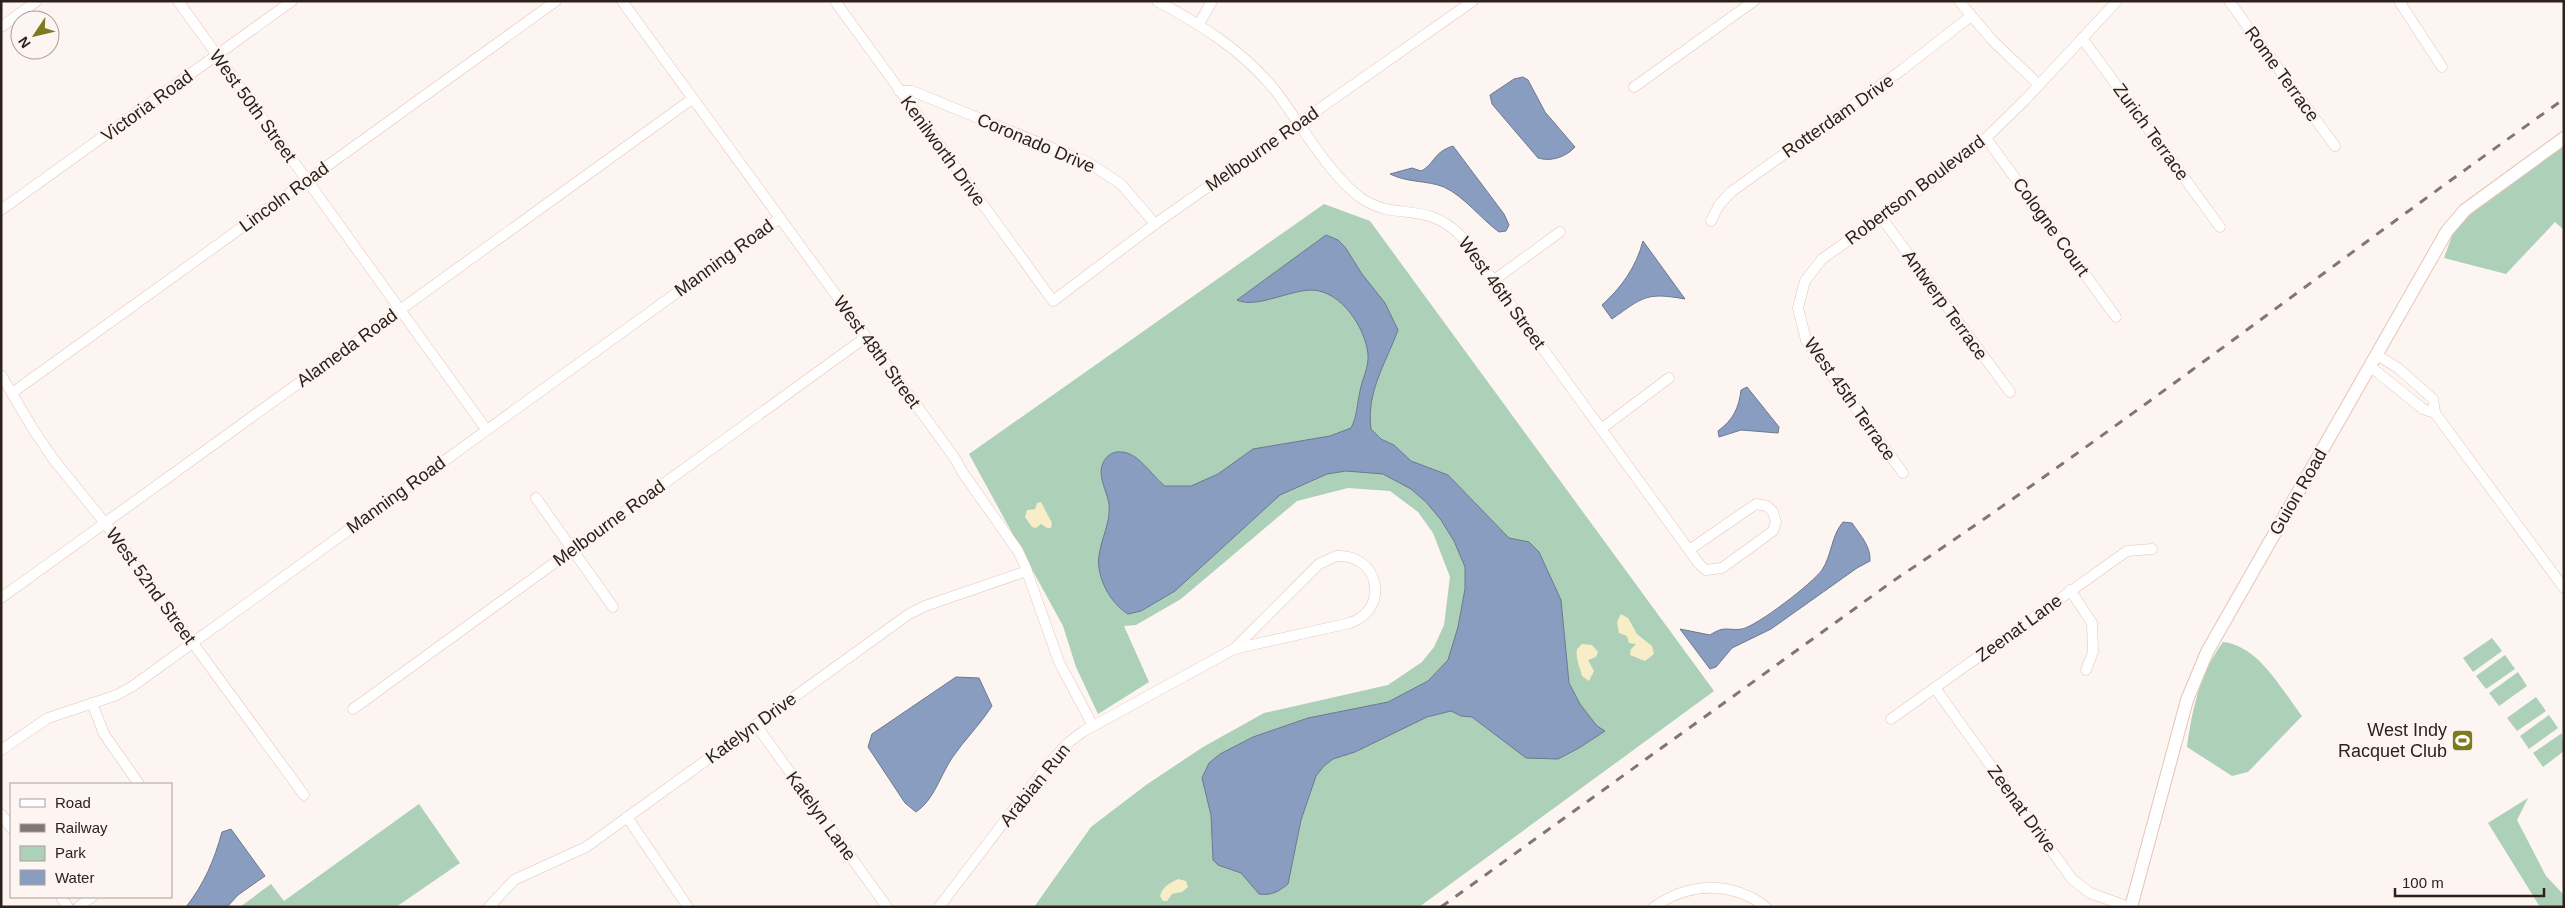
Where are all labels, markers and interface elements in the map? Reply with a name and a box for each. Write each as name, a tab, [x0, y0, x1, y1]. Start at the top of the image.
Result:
north arrow	[10, 10, 60, 60]
street label: Rome Terrace	[2241, 23, 2323, 125]
text: N	[15, 34, 34, 51]
street label: West 50th Street	[206, 46, 300, 166]
street label: Victoria Road	[98, 66, 196, 146]
street label: Rotterdam Drive	[1779, 70, 1897, 162]
street label: Zurich Terrace	[2109, 80, 2193, 184]
street label: Kenilworth Drive	[896, 92, 990, 210]
street label: Melbourne Road	[1202, 103, 1322, 195]
street label: Coronado Drive	[974, 109, 1098, 177]
street label: Robertson Boulevard	[1841, 131, 1989, 249]
street label: Lincoln Road	[236, 158, 332, 236]
street label: Cologne Court	[2009, 174, 2093, 280]
street label: Manning Road	[671, 215, 777, 301]
street label: West 46th Street	[1455, 233, 1549, 353]
street label: Antwerp Terrace	[1898, 246, 1992, 364]
street label: West 48th Street	[830, 292, 924, 412]
street label: Alameda Road	[293, 305, 401, 391]
street label: West 45th Terrace	[1800, 334, 1900, 464]
street label: Guion Road	[2265, 445, 2331, 539]
street label: Manning Road	[343, 452, 449, 538]
street label: Melbourne Road	[549, 476, 669, 570]
street label: West 52nd Street	[102, 524, 200, 648]
street label: Zeenat Lane	[1972, 590, 2066, 666]
street label: Katelyn Drive	[702, 688, 800, 768]
place label: West Indy Racquet Club	[2338, 720, 2447, 761]
sports icon: West Indy Racquet Club	[2451, 728, 2475, 752]
street label: Arabian Run	[996, 740, 1074, 830]
street label: Zeenat Drive	[1984, 761, 2060, 857]
street label: Katelyn Lane	[782, 768, 860, 864]
legend	[10, 783, 172, 898]
text: Road	[55, 794, 91, 811]
text: Railway	[55, 819, 108, 836]
text: Park	[55, 844, 86, 861]
scale bar	[2395, 866, 2544, 898]
text: Water	[55, 869, 94, 886]
text: 100 m	[2402, 874, 2444, 891]

